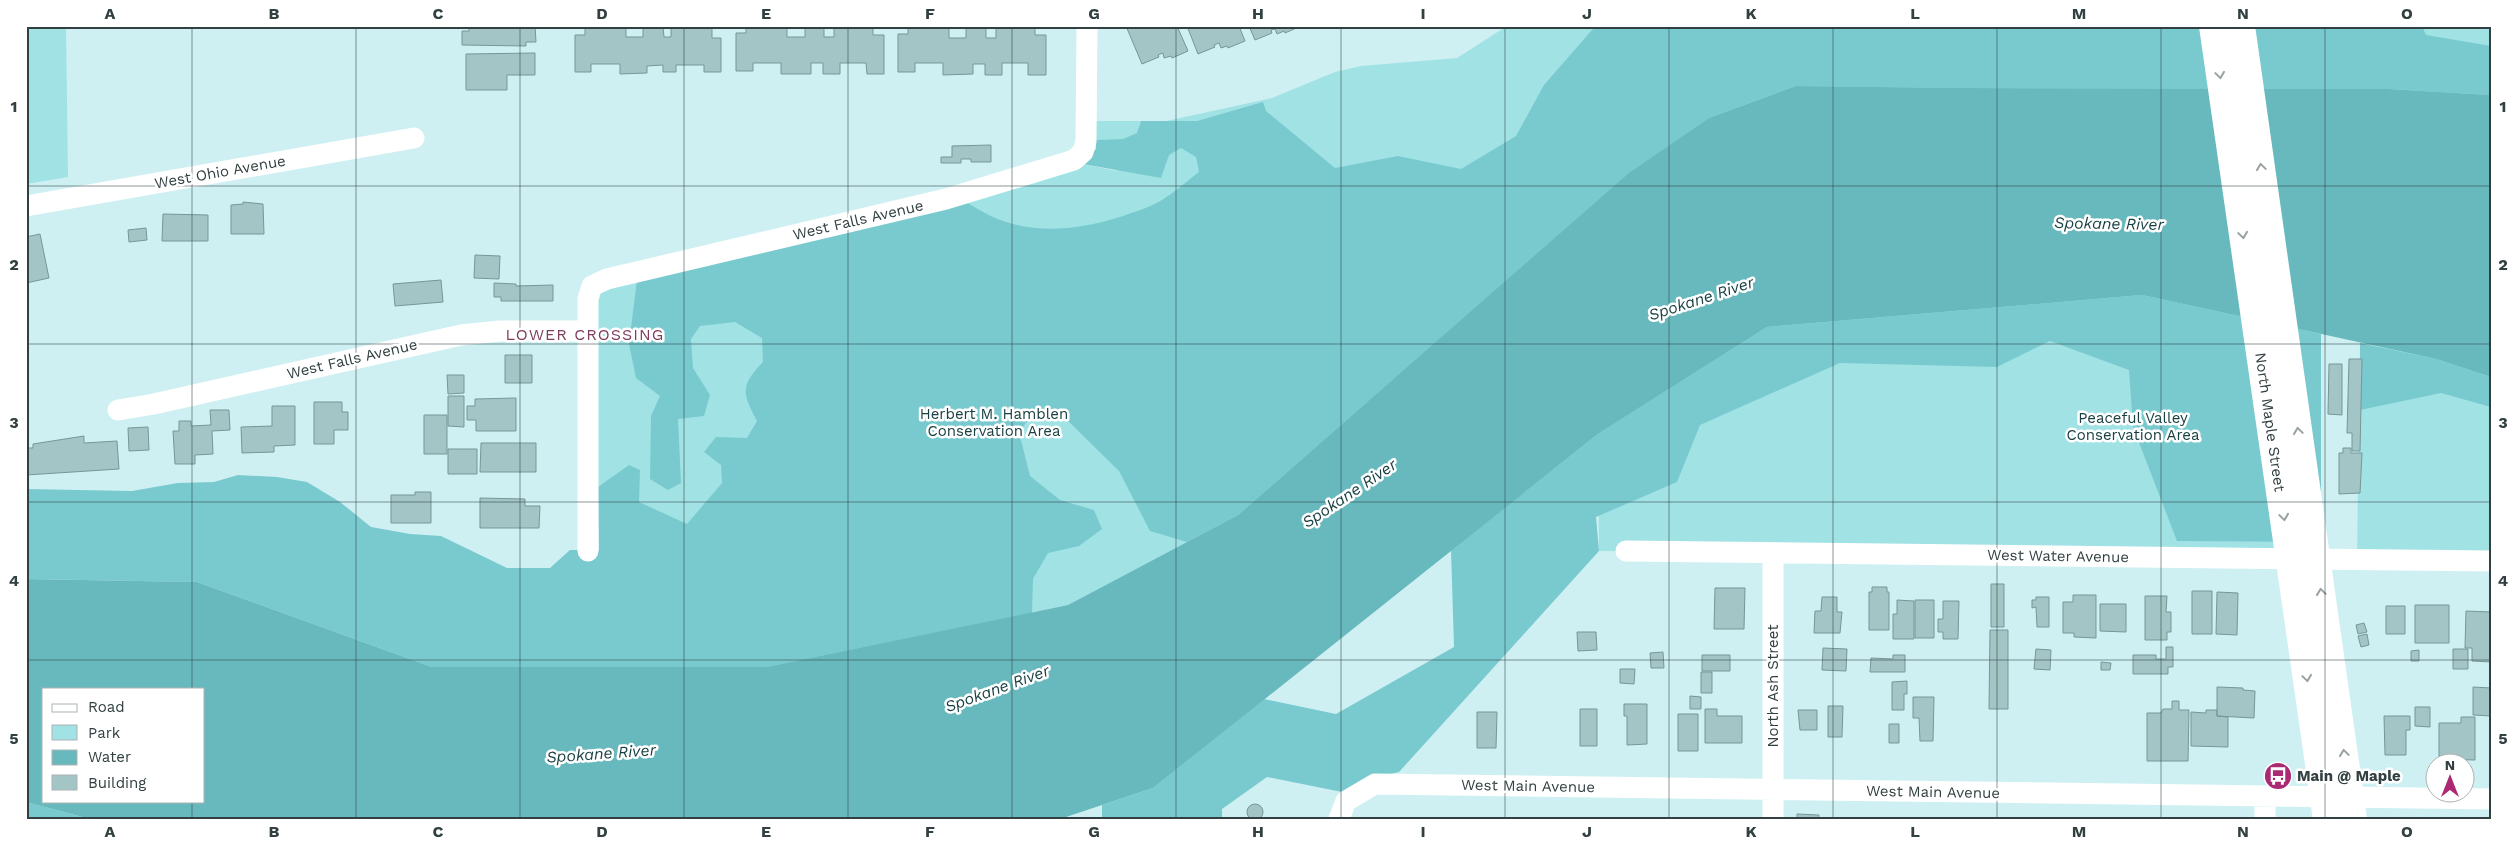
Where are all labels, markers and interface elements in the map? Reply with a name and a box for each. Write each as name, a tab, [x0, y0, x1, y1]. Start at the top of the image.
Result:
text: A	[105, 4, 116, 23]
text: B	[269, 4, 280, 23]
text: C	[433, 4, 444, 23]
text: D	[596, 4, 608, 23]
text: E	[761, 4, 771, 23]
text: F	[925, 4, 935, 23]
text: G	[1088, 4, 1100, 23]
text: H	[1252, 4, 1264, 23]
text: I	[1420, 4, 1426, 23]
text: J	[1582, 4, 1592, 23]
text: K	[1745, 4, 1757, 23]
text: L	[1910, 4, 1920, 23]
text: M	[2072, 4, 2086, 23]
text: N	[2237, 4, 2249, 23]
text: O	[2401, 4, 2413, 23]
one-way arrow	[2214, 71, 2225, 79]
text: 1	[11, 97, 17, 116]
text: 1	[2500, 97, 2506, 116]
street label: West Ohio Avenue	[153, 152, 287, 192]
one-way arrow	[2256, 162, 2266, 171]
street label: West Falls Avenue	[791, 196, 925, 244]
water label: Spokane River	[2054, 213, 2165, 234]
one-way arrow	[2237, 232, 2248, 240]
text: 2	[9, 255, 19, 274]
text: 2	[2498, 255, 2508, 274]
water label: Spokane River	[1646, 272, 1757, 324]
district label: LOWER CROSSING	[506, 325, 664, 344]
street label: West Falls Avenue	[285, 335, 419, 383]
street label: North Maple Street	[2251, 351, 2289, 493]
park label: Herbert M. Hamblen Conservation Area	[920, 405, 1068, 440]
park label: Peaceful Valley Conservation Area	[2066, 409, 2200, 444]
text: 3	[9, 413, 19, 432]
text: 3	[2498, 413, 2508, 432]
one-way arrow	[2293, 427, 2304, 435]
water label: Spokane River	[1299, 454, 1401, 532]
one-way arrow	[2278, 514, 2289, 522]
street label: West Water Avenue	[1987, 546, 2129, 566]
text: 4	[9, 571, 19, 590]
text: 4	[2498, 571, 2508, 590]
one-way arrow	[2316, 588, 2327, 596]
street label: North Ash Street	[1764, 624, 1782, 747]
water label: Spokane River	[942, 661, 1053, 716]
one-way arrow	[2301, 675, 2312, 683]
legend	[42, 688, 205, 802]
text: Road	[88, 698, 125, 716]
text: Park	[88, 724, 121, 742]
text: 5	[9, 729, 19, 748]
text: 5	[2498, 729, 2508, 748]
water label: Spokane River	[546, 740, 657, 767]
text: Water	[88, 748, 131, 766]
one-way arrow	[2339, 749, 2350, 757]
north arrow	[2424, 752, 2474, 802]
text: N	[2445, 757, 2455, 773]
bus stop icon: Main @ Maple	[2263, 761, 2293, 791]
place label: Main @ Maple	[2297, 767, 2401, 785]
text: Building	[88, 774, 146, 792]
street label: West Main Avenue	[1461, 776, 1595, 796]
street label: West Main Avenue	[1866, 782, 2000, 802]
text: A	[105, 822, 116, 841]
text: B	[269, 822, 280, 841]
text: C	[433, 822, 444, 841]
text: D	[596, 822, 608, 841]
text: E	[761, 822, 771, 841]
text: F	[925, 822, 935, 841]
text: G	[1088, 822, 1100, 841]
text: H	[1252, 822, 1264, 841]
text: I	[1420, 822, 1426, 841]
text: J	[1582, 822, 1592, 841]
text: K	[1745, 822, 1757, 841]
text: L	[1910, 822, 1920, 841]
text: M	[2072, 822, 2086, 841]
text: N	[2237, 822, 2249, 841]
text: O	[2401, 822, 2413, 841]

